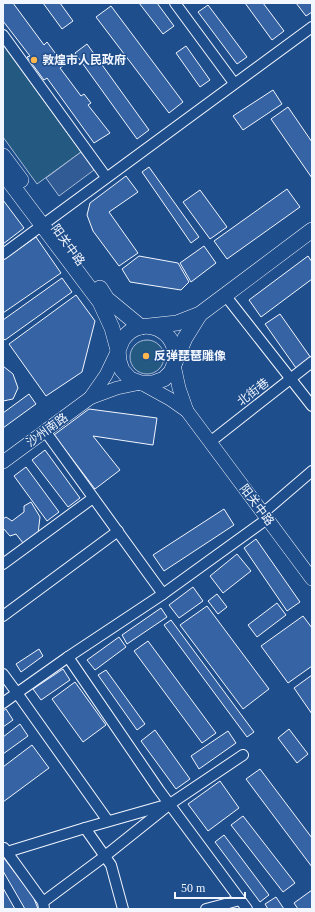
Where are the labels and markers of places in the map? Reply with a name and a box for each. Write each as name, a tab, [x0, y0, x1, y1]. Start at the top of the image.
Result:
place label: 敦煌市人民政府	[42, 53, 126, 67]
marker: 敦煌市人民政府	[29, 55, 39, 65]
place label: 反弹琵琶雕像	[154, 349, 226, 363]
marker: 反弹琵琶雕像	[141, 351, 151, 361]

